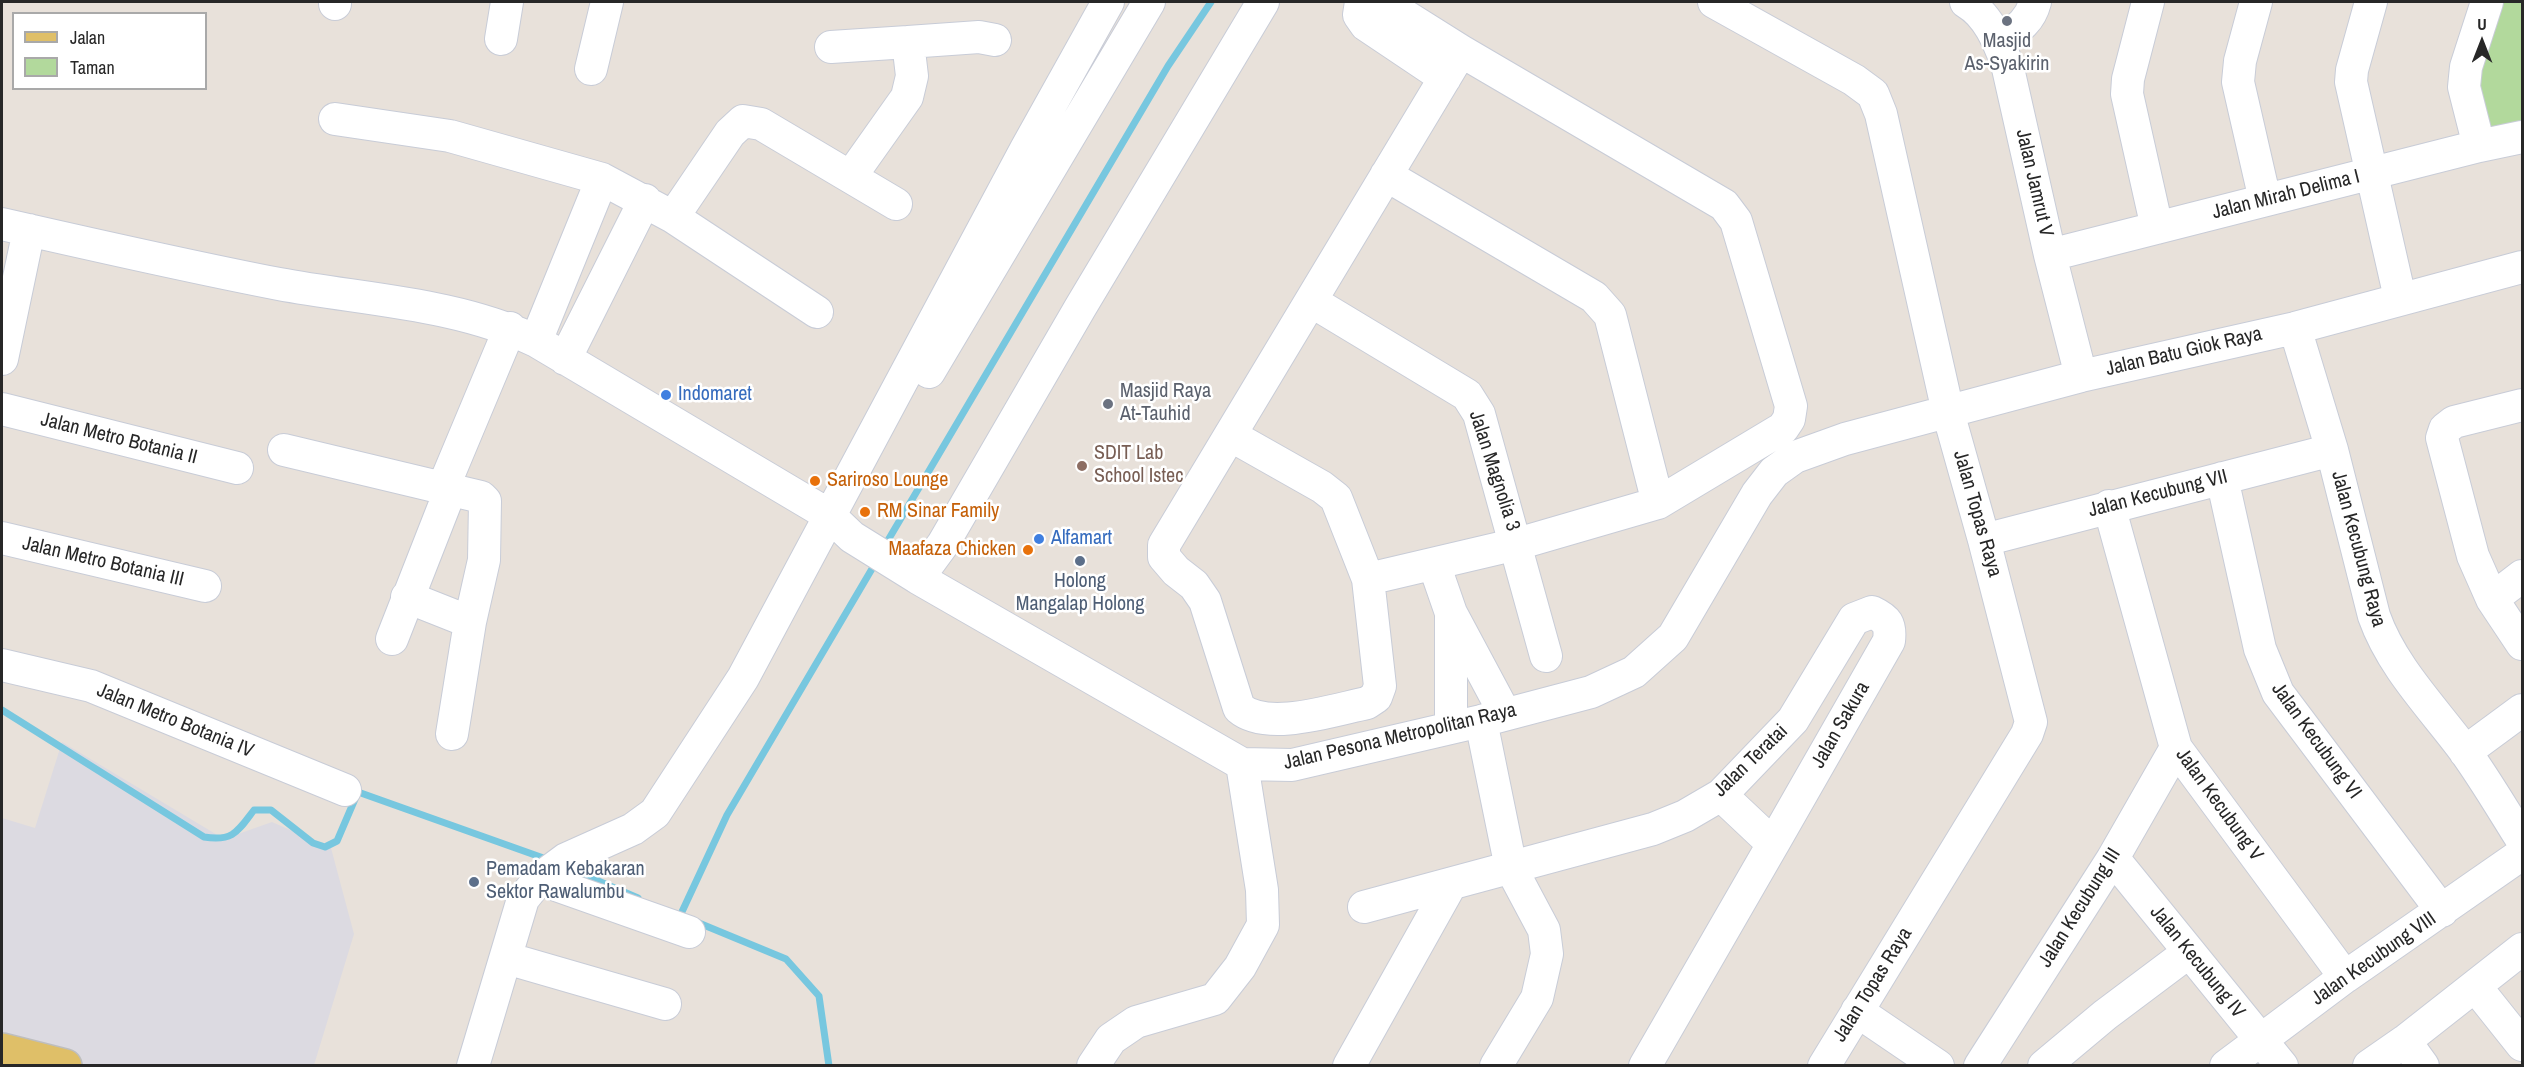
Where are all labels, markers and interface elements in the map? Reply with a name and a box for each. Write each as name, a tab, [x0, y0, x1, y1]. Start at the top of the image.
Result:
legend	[12, 12, 207, 90]
north arrow	[2452, 12, 2512, 72]
text: U	[2477, 13, 2487, 35]
marker: Masjid As-Syakirin	[2000, 14, 2014, 28]
text: Jalan	[70, 25, 105, 50]
place label: Masjid As-Syakirin	[1965, 30, 2049, 77]
text: Taman	[70, 55, 115, 80]
street label: Jalan Jamrut V	[2010, 127, 2058, 239]
street label: Jalan Mirah Delima I	[2210, 165, 2362, 225]
street label: Jalan Batu Giok Raya	[2104, 322, 2264, 382]
place label: Masjid Raya At-Tauhid	[1120, 380, 1211, 427]
place label: Indomaret	[678, 383, 752, 407]
marker: Indomaret	[659, 388, 673, 402]
marker: Masjid Raya At-Tauhid	[1101, 397, 1115, 411]
street label: Jalan Metro Botania II	[38, 408, 200, 470]
street label: Jalan Magnolia 3	[1463, 408, 1525, 534]
place label: SDIT Lab School Istec	[1094, 442, 1183, 489]
street label: Jalan Topas Raya	[1947, 448, 2007, 580]
marker: SDIT Lab School Istec	[1075, 459, 1089, 473]
street label: Jalan Kecubung VII	[2086, 465, 2230, 523]
street label: Jalan Kecubung Raya	[2326, 468, 2390, 630]
place label: Sariroso Lounge	[827, 469, 948, 493]
marker: Sariroso Lounge	[808, 474, 822, 488]
place label: RM Sinar Family	[877, 500, 999, 524]
marker: RM Sinar Family	[858, 505, 872, 519]
place label: Alfamart	[1051, 527, 1112, 551]
street label: Jalan Metro Botania III	[20, 532, 186, 592]
marker: Alfamart	[1032, 532, 1046, 546]
place label: Maafaza Chicken	[888, 538, 1016, 562]
marker: Maafaza Chicken	[1021, 543, 1035, 557]
marker: Holong Mangalap Holong	[1073, 554, 1087, 568]
place label: Holong Mangalap Holong	[1016, 570, 1144, 617]
street label: Jalan Sakura	[1807, 678, 1875, 772]
street label: Jalan Kecubung VI	[2266, 678, 2366, 804]
street label: Jalan Metro Botania IV	[93, 679, 257, 763]
street label: Jalan Pesona Metropolitan Raya	[1281, 699, 1519, 775]
street label: Jalan Teratai	[1709, 720, 1793, 802]
street label: Jalan Kecubung V	[2170, 744, 2268, 866]
street label: Jalan Kecubung III	[2034, 844, 2126, 972]
place label: Pemadam Kebakaran Sektor Rawalumbu	[486, 858, 645, 905]
marker: Pemadam Kebakaran Sektor Rawalumbu	[467, 875, 481, 889]
street label: Jalan Kecubung IV	[2144, 901, 2250, 1023]
street label: Jalan Kecubung VIII	[2307, 907, 2441, 1011]
street label: Jalan Topas Raya	[1828, 923, 1918, 1047]

